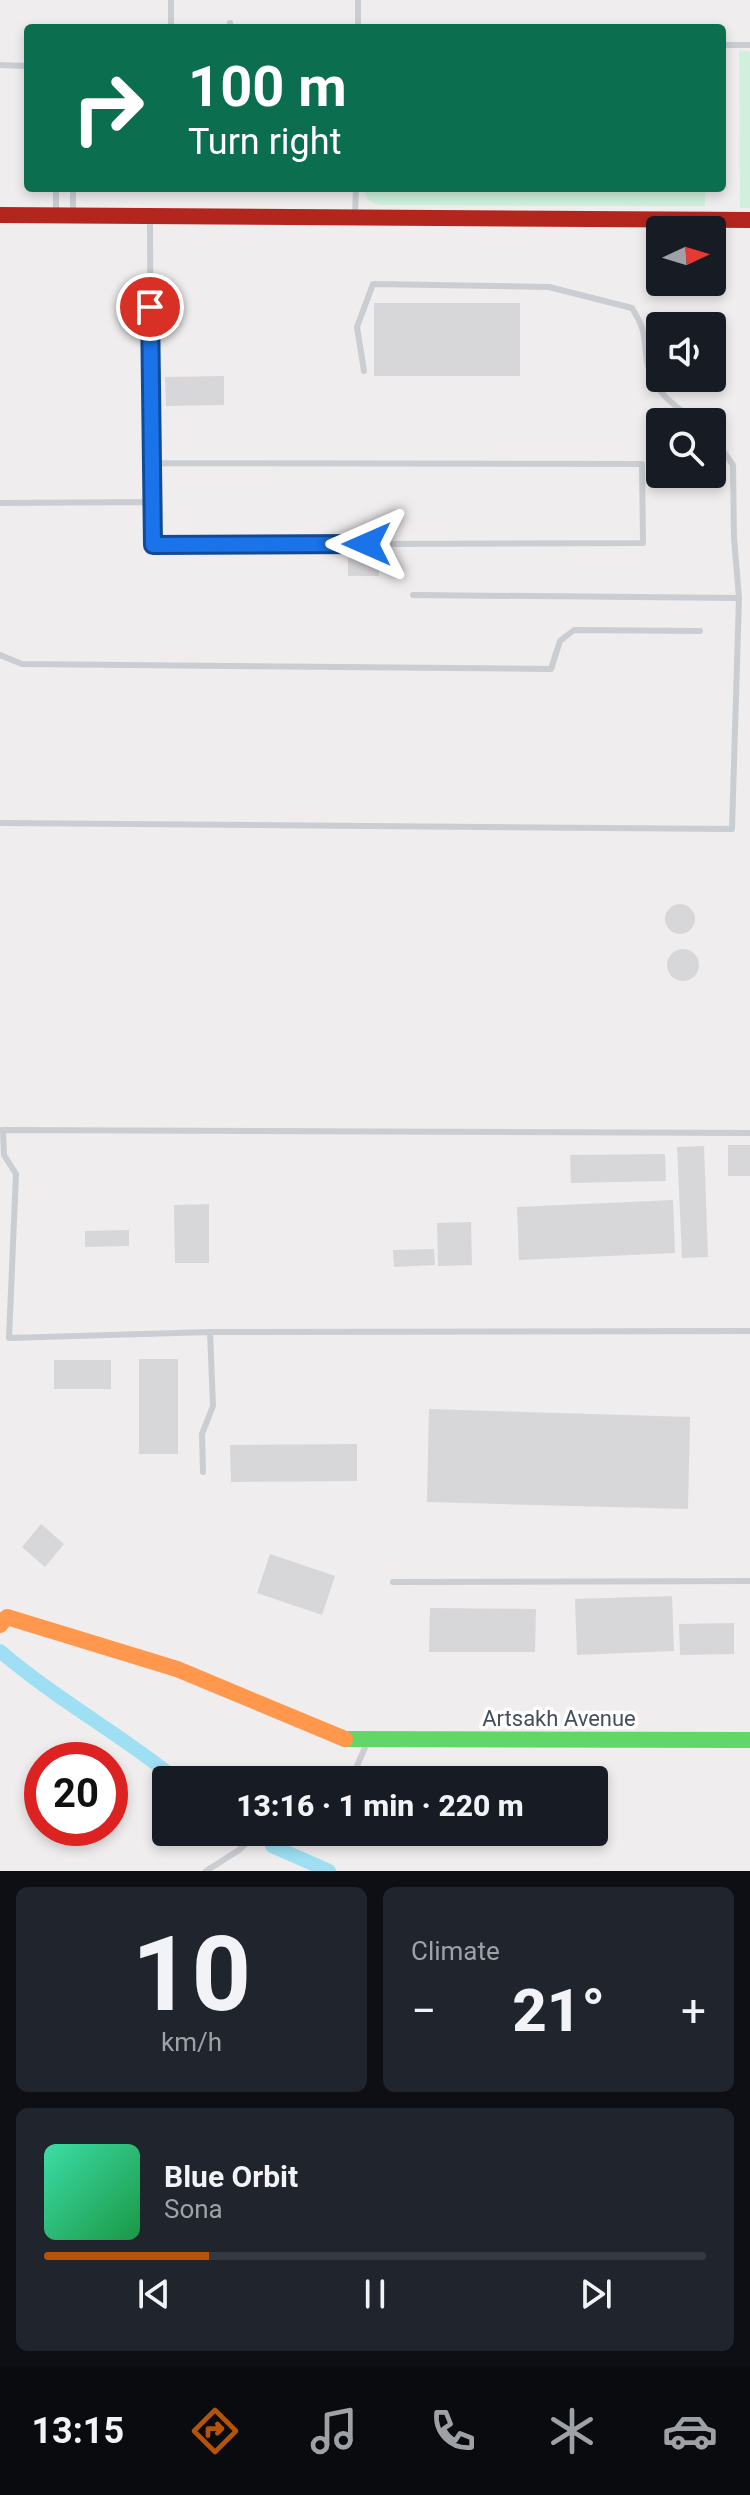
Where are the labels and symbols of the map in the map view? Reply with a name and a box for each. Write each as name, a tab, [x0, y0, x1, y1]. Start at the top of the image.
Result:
north arrow	[646, 216, 726, 296]
pin	[116, 273, 184, 341]
position arrow	[325, 502, 409, 586]
street label: Artsakh Avenue	[482, 1706, 636, 1731]
speed limit sign: 20	[24, 1742, 128, 1846]

